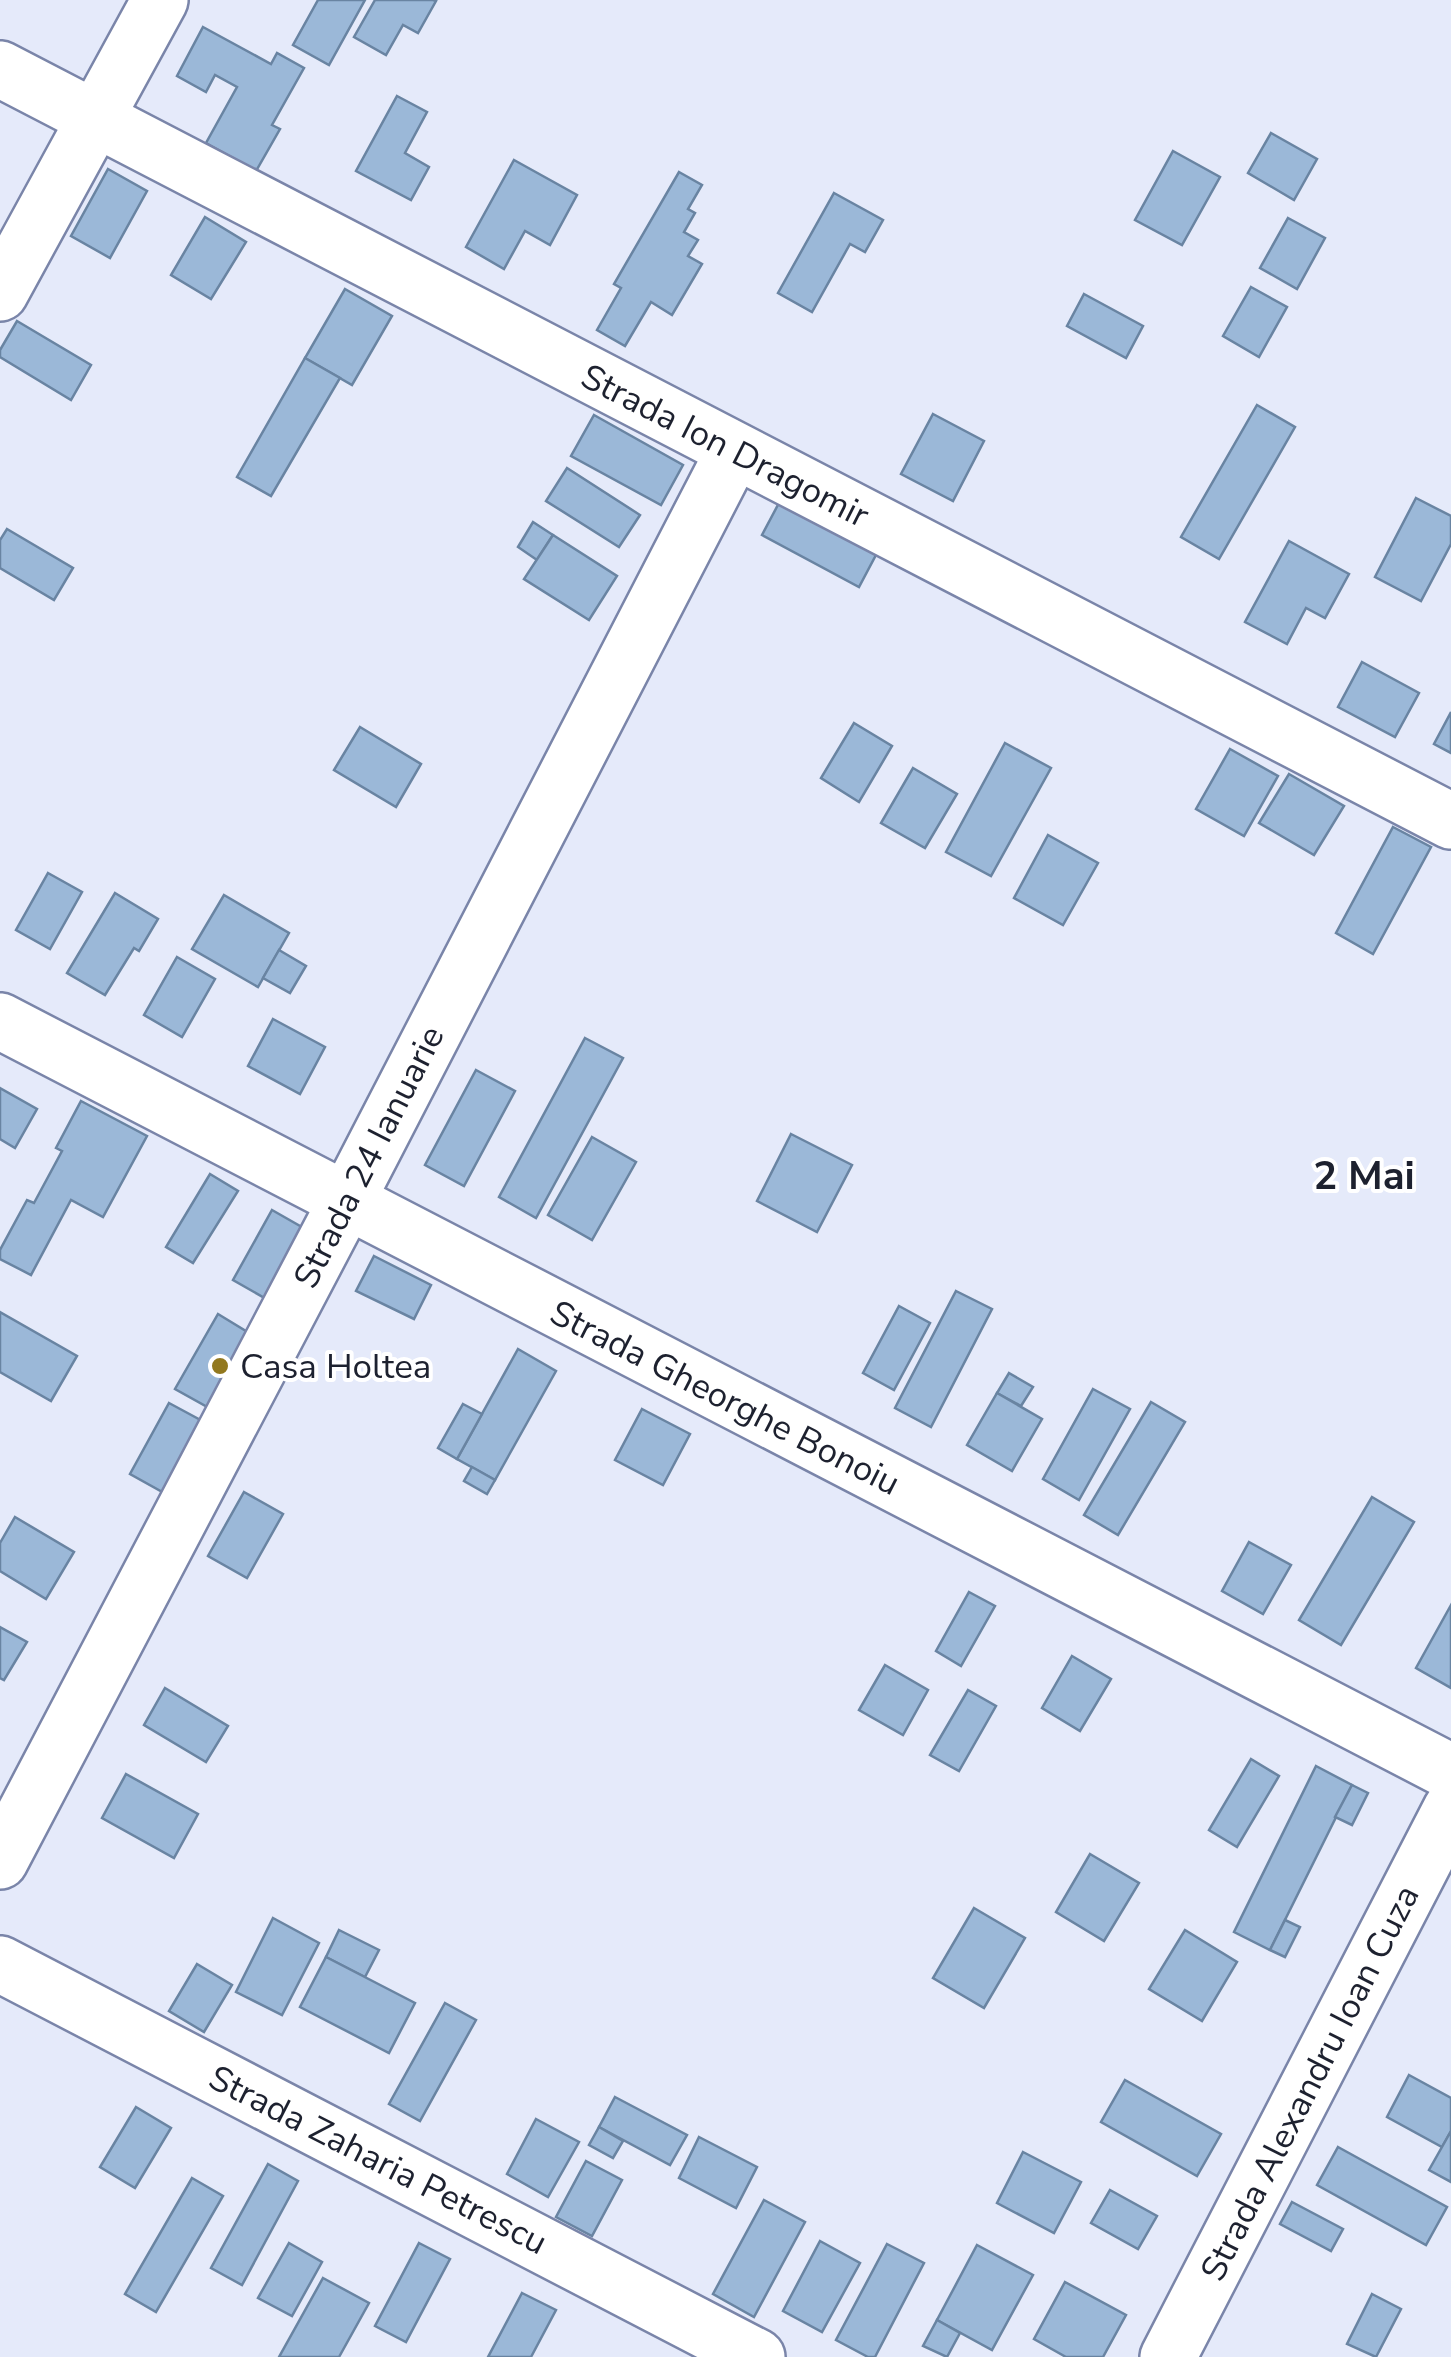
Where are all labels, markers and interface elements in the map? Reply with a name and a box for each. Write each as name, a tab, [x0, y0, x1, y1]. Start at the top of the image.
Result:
street label: Strada Ion Dragomir	[573, 353, 877, 539]
street label: Strada 24 Ianuarie	[283, 1018, 455, 1296]
district label: 2 Mai	[1313, 1149, 1415, 1203]
street label: Strada Gheorghe Bonoiu	[542, 1289, 908, 1507]
place label: Casa Holtea	[240, 1343, 431, 1390]
marker: Casa Holtea	[209, 1355, 231, 1377]
street label: Strada Alexandru Ioan Cuza	[1190, 1877, 1430, 2289]
street label: Strada Zaharia Petrescu	[201, 2054, 555, 2266]

